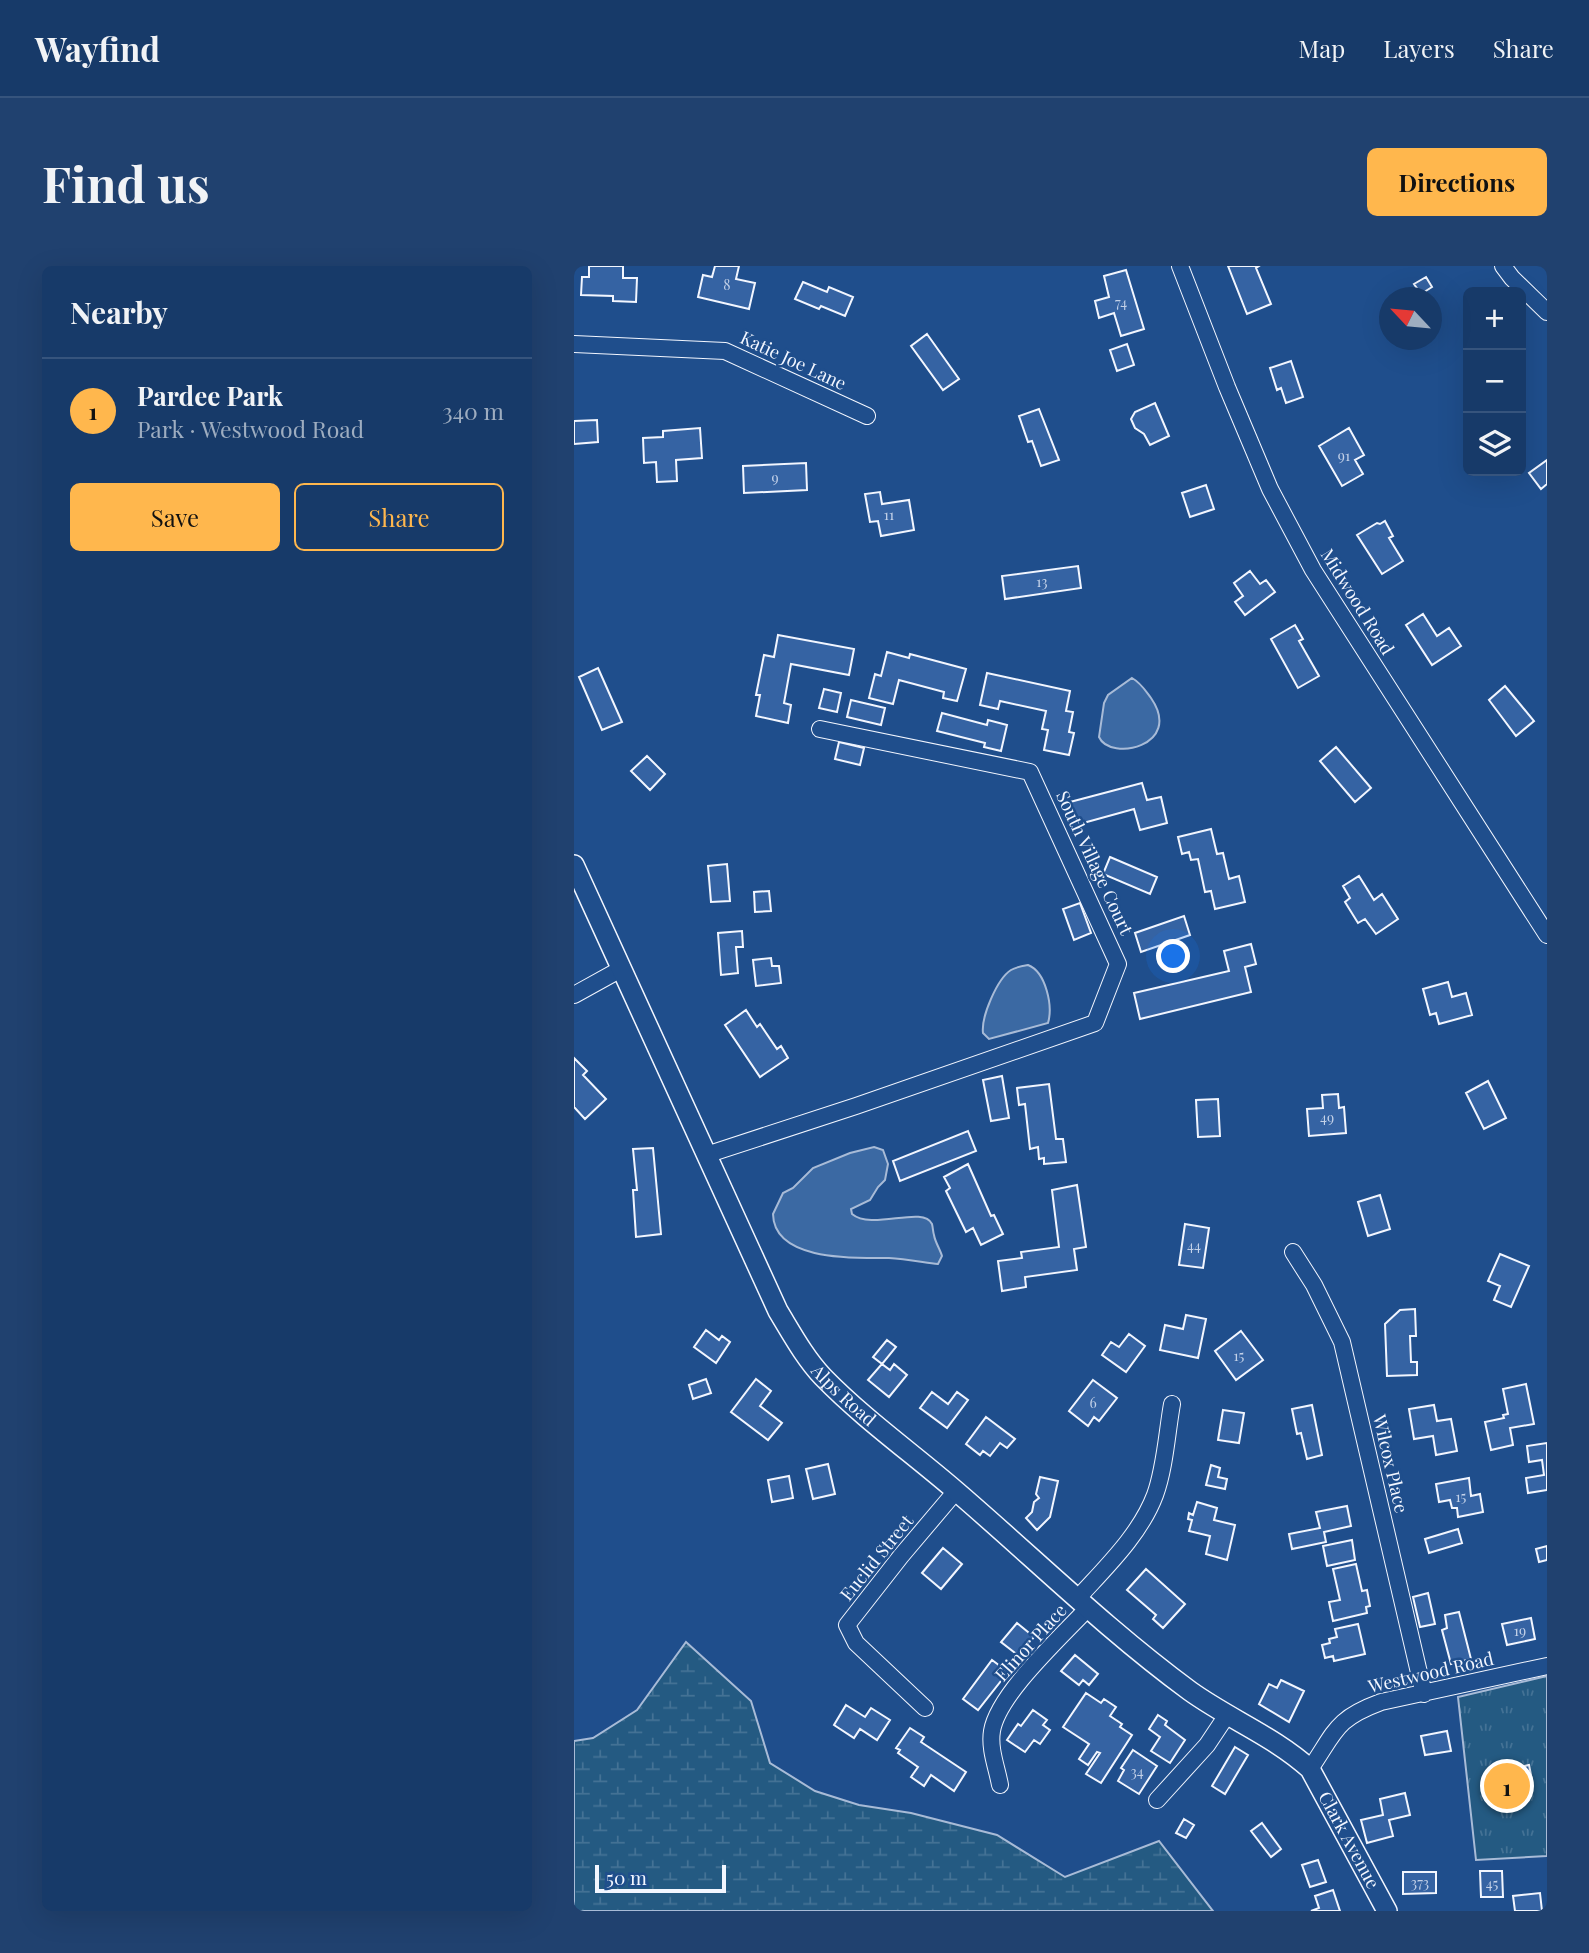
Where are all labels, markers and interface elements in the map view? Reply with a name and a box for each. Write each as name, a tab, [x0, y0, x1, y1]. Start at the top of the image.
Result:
text: Wayfind	[35, 26, 160, 70]
text: Map	[1299, 32, 1345, 64]
text: Layers	[1383, 32, 1455, 64]
text: Share	[1493, 32, 1554, 64]
button: Directions	[1367, 148, 1547, 216]
text: Find us	[42, 150, 210, 215]
house number: 8	[723, 275, 731, 294]
north arrow	[1379, 287, 1442, 350]
map controls	[1463, 287, 1526, 476]
button: +	[1463, 287, 1526, 350]
text: Nearby	[70, 292, 168, 332]
house number: 74	[1115, 293, 1127, 312]
street label: Katie Joe Lane	[737, 325, 850, 395]
button: −	[1463, 350, 1526, 413]
text: Pardee Park	[137, 378, 283, 413]
text: 1	[89, 395, 97, 426]
text: 340 m	[442, 395, 504, 426]
text: Park · Westwood Road	[137, 413, 364, 444]
button: layers	[1463, 413, 1526, 476]
house number: 91	[1338, 446, 1350, 465]
house number: 9	[771, 468, 779, 487]
button: Save	[70, 483, 280, 551]
button: Share	[294, 483, 504, 551]
house number: 11	[884, 505, 894, 524]
street label: Midwood Road	[1316, 544, 1400, 659]
house number: 13	[1036, 572, 1048, 591]
street label: South Village Court	[1051, 787, 1139, 939]
your location	[1156, 939, 1190, 973]
house number: 49	[1320, 1108, 1334, 1127]
house number: 44	[1187, 1236, 1201, 1255]
house number: 15	[1234, 1346, 1245, 1365]
street label: Alps Road	[806, 1358, 882, 1431]
house number: 6	[1089, 1393, 1097, 1412]
street label: Wilcox Place	[1368, 1411, 1414, 1515]
house number: 15	[1456, 1487, 1467, 1506]
street label: Euclid Street	[834, 1509, 919, 1605]
street label: Elinor Place	[989, 1598, 1071, 1686]
house number: 19	[1514, 1621, 1526, 1640]
street label: Westwood Road	[1365, 1646, 1496, 1698]
pin: 1	[1484, 1760, 1530, 1812]
house number: 34	[1130, 1762, 1144, 1781]
street label: Clark Avenue	[1313, 1787, 1386, 1893]
scale bar	[595, 1862, 726, 1894]
text: 50 m	[606, 1864, 647, 1890]
house number: 373	[1411, 1873, 1429, 1892]
house number: 45	[1486, 1874, 1499, 1893]

